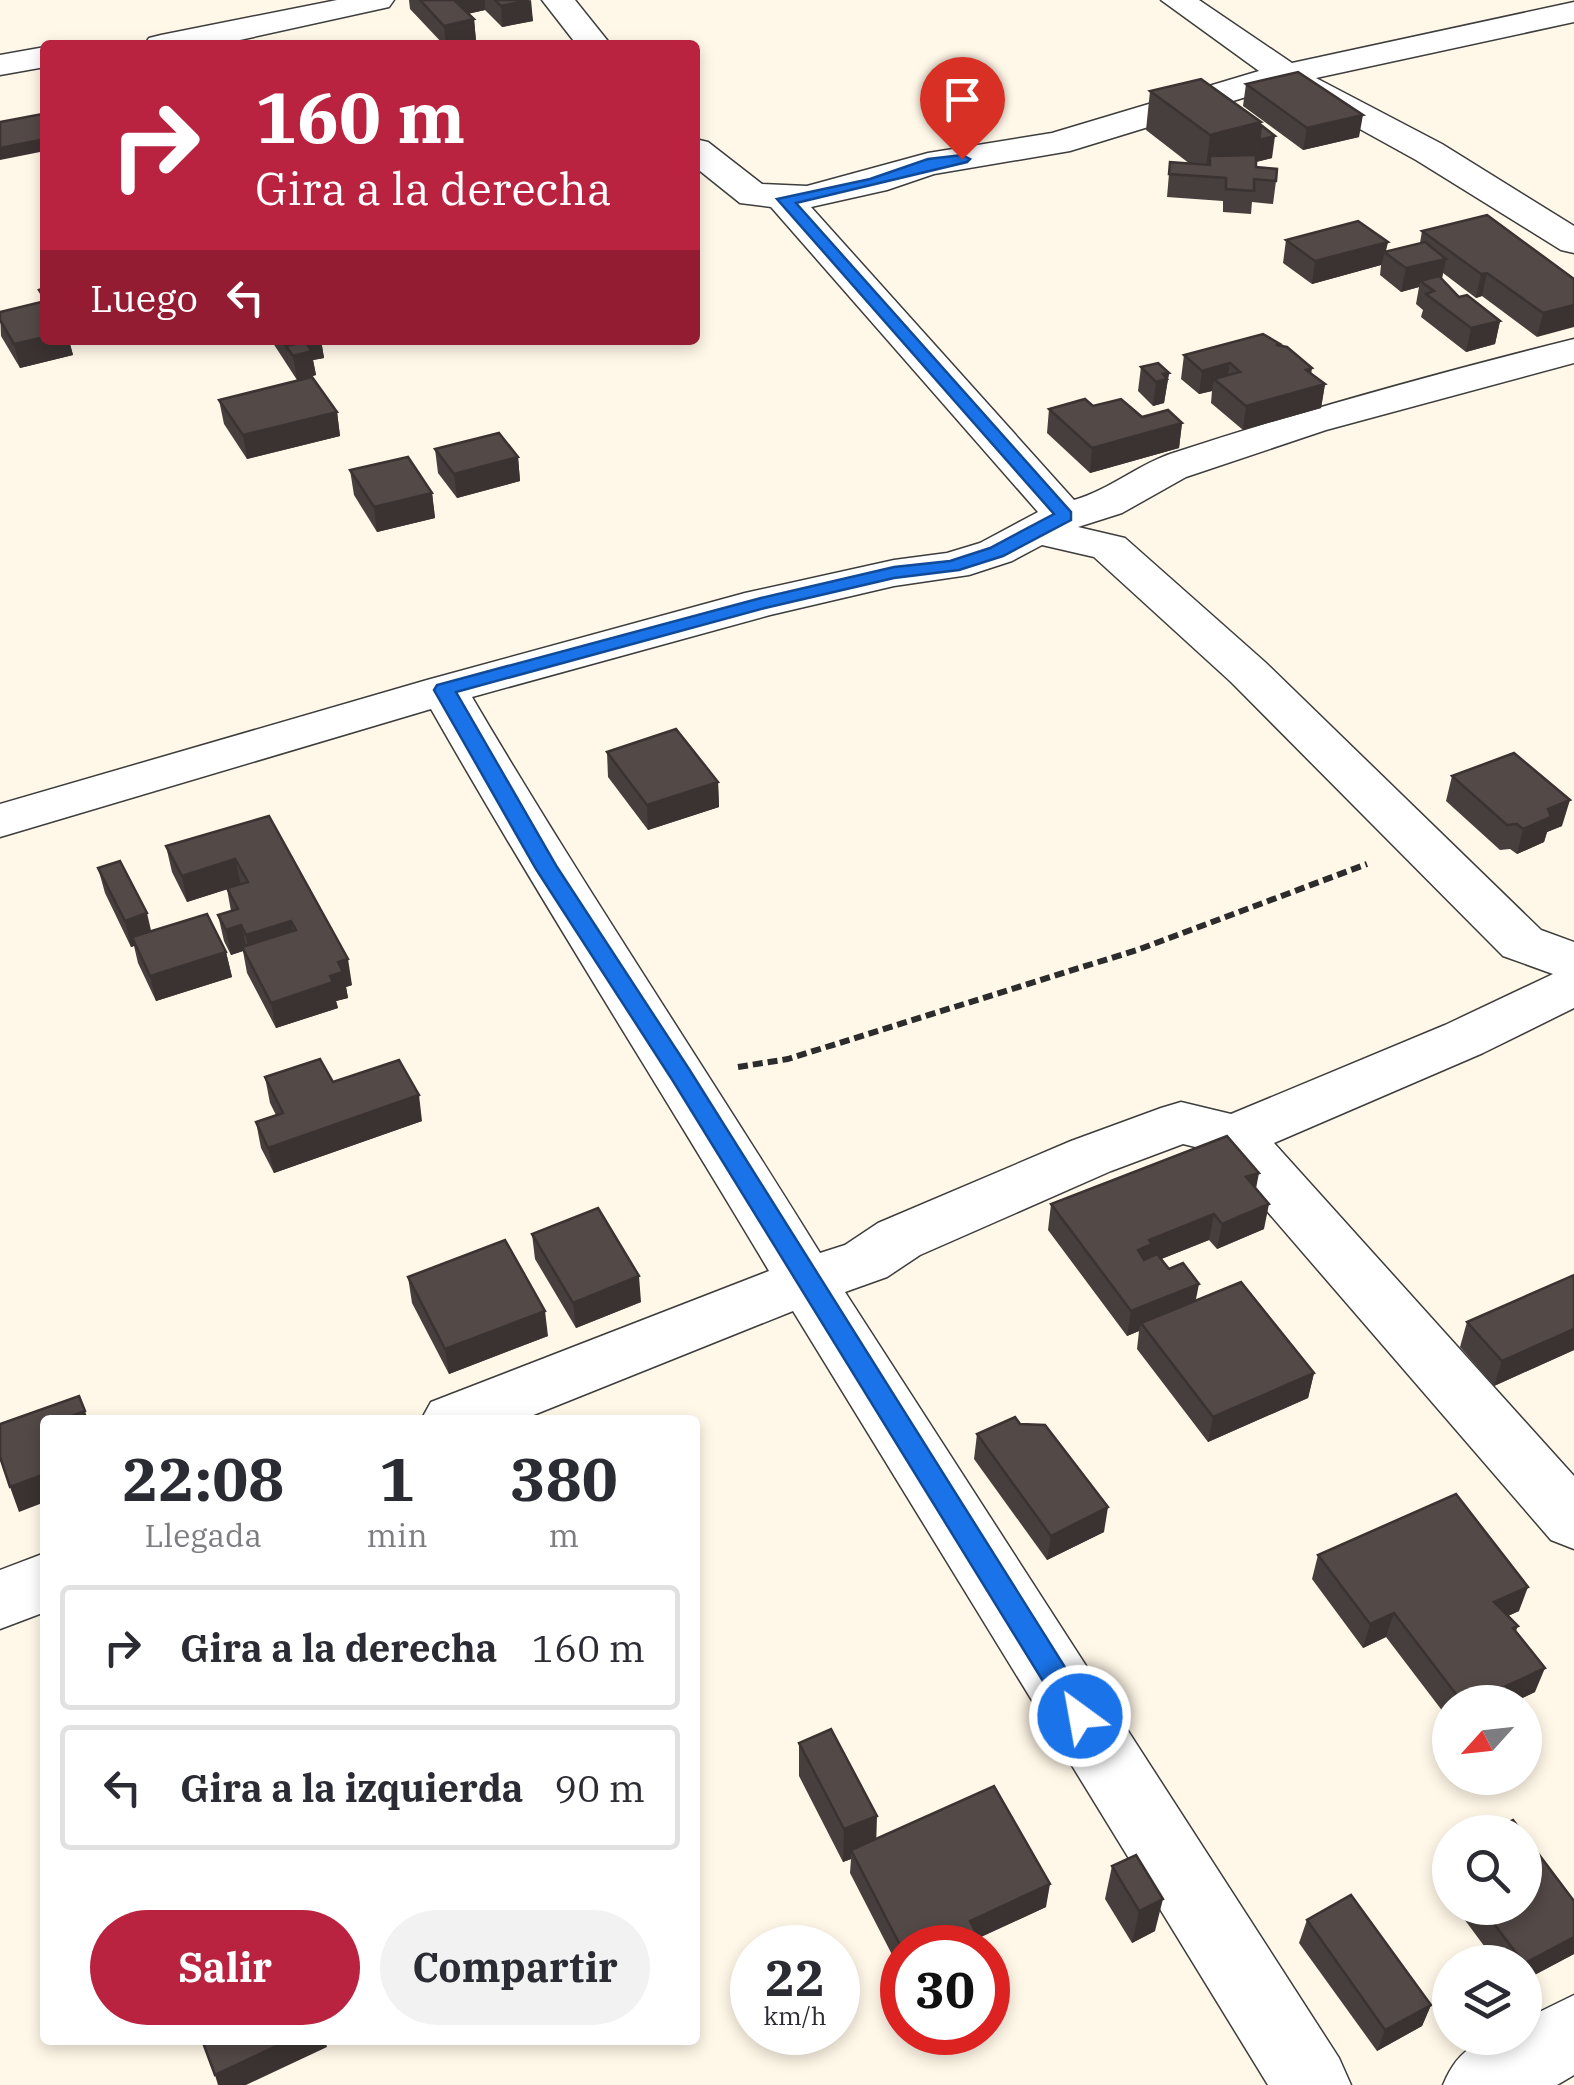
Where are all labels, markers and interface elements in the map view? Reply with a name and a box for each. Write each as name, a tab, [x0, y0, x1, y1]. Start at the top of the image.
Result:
pin	[920, 57, 1005, 160]
text: 160 m	[255, 71, 465, 162]
icon: arrive	[935, 72, 990, 127]
icon: right	[90, 80, 220, 210]
text: Gira a la derecha	[255, 159, 612, 217]
icon: left	[218, 270, 273, 325]
text: Luego	[90, 273, 198, 322]
text: 22:08	[122, 1439, 284, 1518]
text: 1	[379, 1439, 415, 1518]
text: 380	[510, 1439, 618, 1518]
text: Llegada	[145, 1514, 262, 1556]
text: min	[367, 1514, 428, 1556]
text: m	[549, 1514, 579, 1556]
icon: right	[95, 1620, 150, 1675]
text: Gira a la derecha	[180, 1623, 497, 1672]
text: 160 m	[532, 1623, 645, 1672]
position arrow	[1028, 1664, 1132, 1768]
north arrow	[1432, 1685, 1542, 1795]
map controls	[1432, 1685, 1542, 2055]
icon: left	[95, 1760, 150, 1815]
text: Gira a la izquierda	[180, 1763, 523, 1812]
text: 90 m	[554, 1763, 645, 1812]
button: search	[1432, 1815, 1542, 1925]
button: Salir	[90, 1910, 360, 2025]
button: Compartir	[380, 1910, 650, 2025]
speed limit sign: 30	[880, 1925, 1010, 2055]
text: 22	[765, 1945, 825, 2010]
button: layers	[1432, 1945, 1542, 2055]
text: km/h	[763, 1999, 827, 2032]

